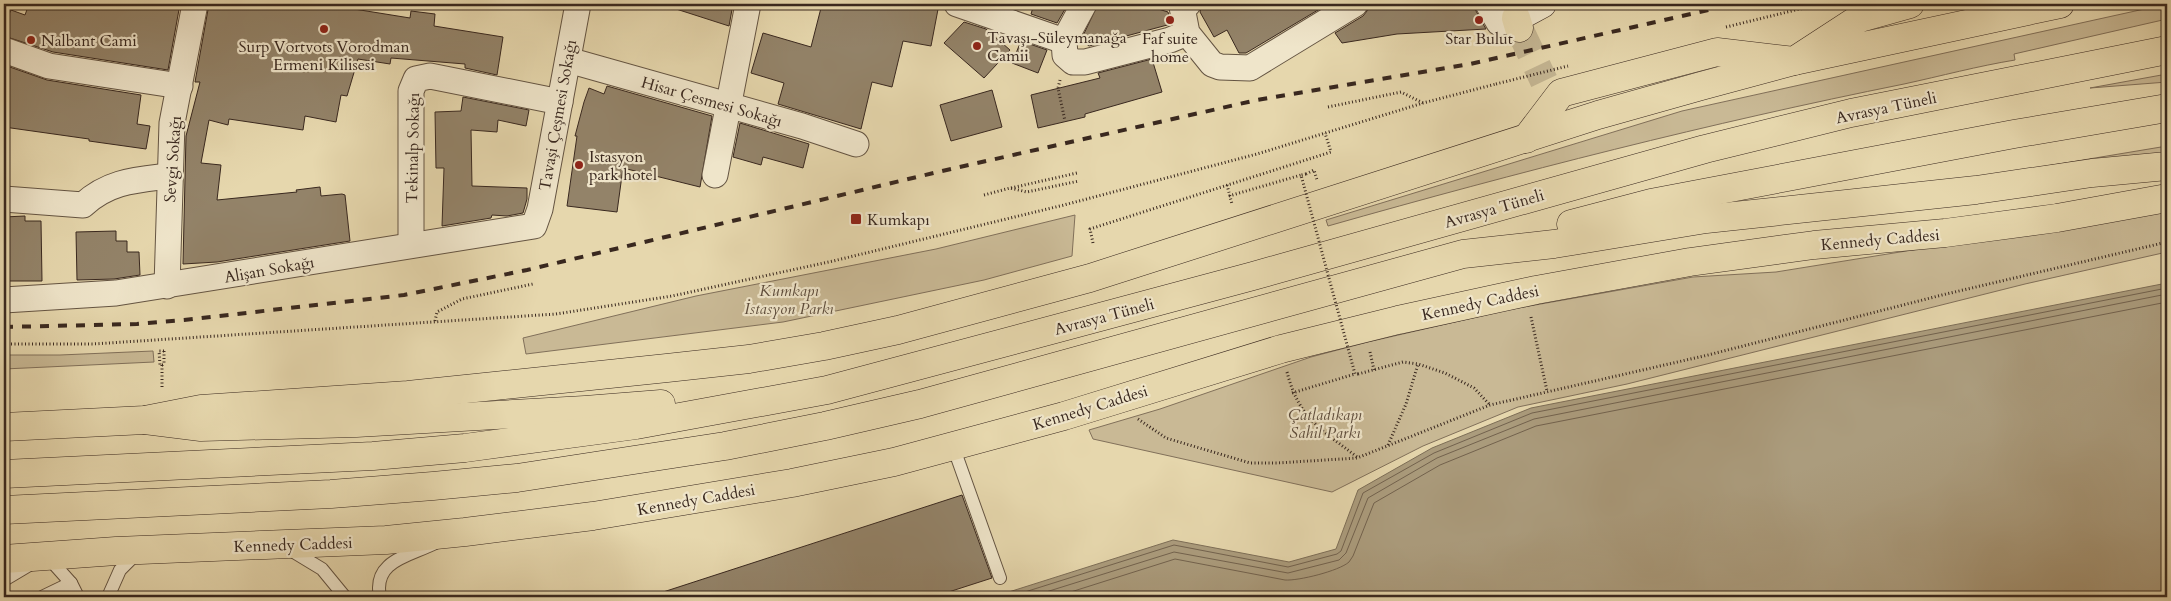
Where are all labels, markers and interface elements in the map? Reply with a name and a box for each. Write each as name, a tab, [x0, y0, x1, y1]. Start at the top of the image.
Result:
marker: Faf suite home	[1164, 14, 1176, 26]
marker: Star Bulut	[1473, 14, 1485, 26]
marker: Surp Vortvots Vorodman Ermeni Kilisesi	[318, 23, 330, 35]
place label: Tavaşı-Süleymanağa Camii	[987, 27, 1127, 67]
place label: Faf suite home	[1142, 28, 1198, 68]
place label: Star Bulut	[1445, 28, 1513, 50]
place label: Nalbant Cami	[41, 30, 137, 52]
marker: Nalbant Cami	[25, 34, 37, 46]
place label: Surp Vortvots Vorodman Ermeni Kilisesi	[238, 36, 410, 76]
street label: Tavaşi Çeşmesi Sokağı	[534, 37, 582, 193]
marker: Tavaşı-Süleymanağa Camii	[971, 40, 983, 52]
street label: Hisar Çesmesi Sokağı	[639, 71, 785, 133]
street label: Avrasya Tüneli	[1834, 86, 1939, 129]
street label: Tekinalp Sokağı	[401, 92, 425, 203]
street label: Sevgi Sokağı	[159, 115, 187, 203]
place label: Istasyon park hotel	[589, 146, 657, 186]
marker: Istasyon park hotel	[573, 159, 585, 171]
street label: Avrasya Tüneli	[1442, 184, 1547, 234]
place label: Kumkapı	[867, 209, 930, 231]
marker: Kumkapı	[849, 212, 863, 226]
street label: Kennedy Caddesi	[1820, 224, 1941, 256]
street label: Alişan Sokağı	[222, 251, 316, 289]
park label: Kumkapı İstasyon Parkı	[744, 280, 834, 320]
street label: Kennedy Caddesi	[1420, 280, 1541, 326]
street label: Avrasya Tüneli	[1052, 293, 1157, 341]
street label: Kennedy Caddesi	[1030, 380, 1151, 436]
park label: Çatladıkapı Sahil Parkı	[1288, 404, 1363, 444]
street label: Kennedy Caddesi	[636, 479, 757, 521]
street label: Kennedy Caddesi	[233, 532, 353, 558]

